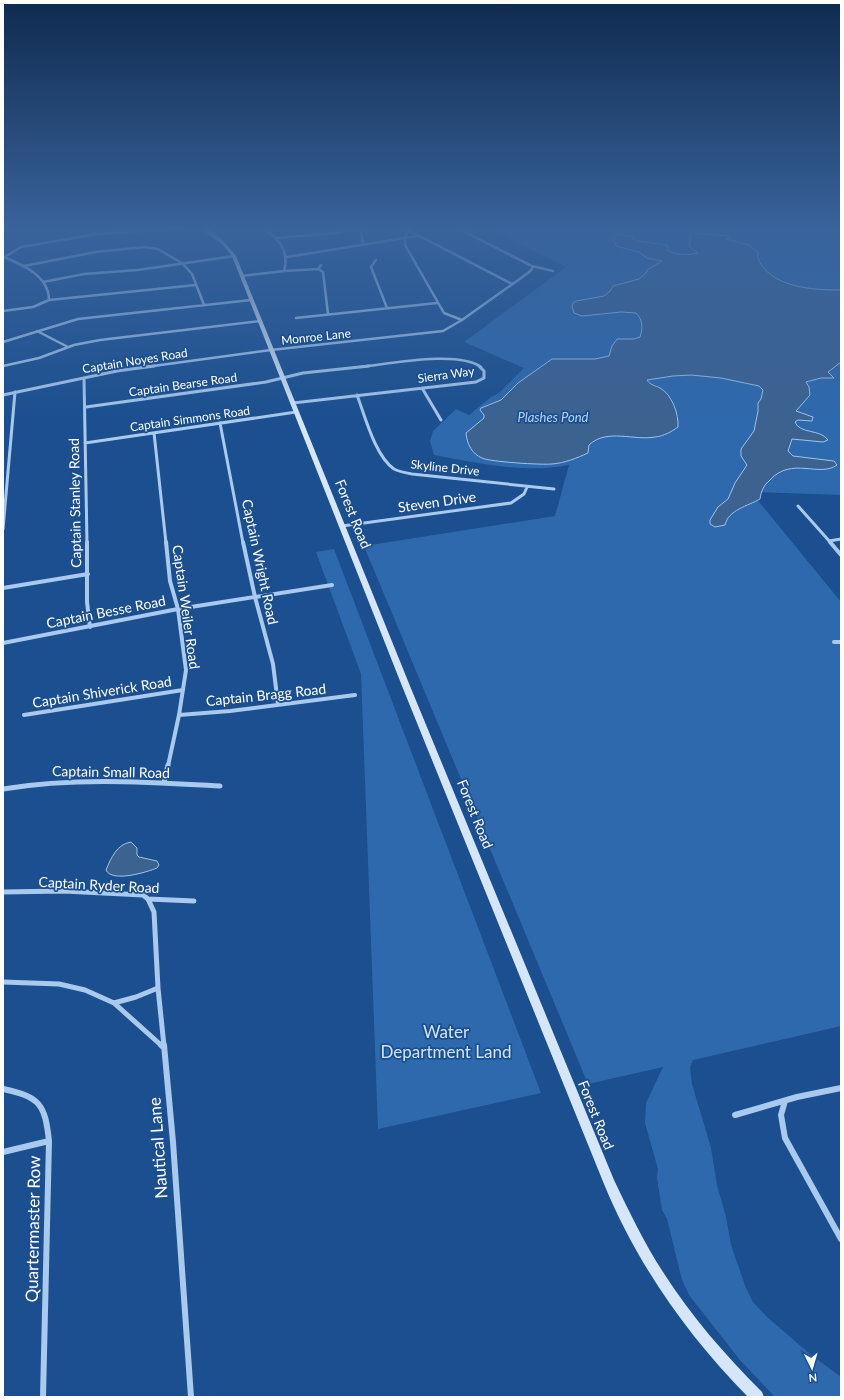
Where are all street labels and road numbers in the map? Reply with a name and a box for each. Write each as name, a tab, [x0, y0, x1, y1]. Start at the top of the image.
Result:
street label: Monroe Lane	[280, 325, 352, 348]
street label: Captain Noyes Road	[81, 345, 189, 376]
street label: Sierra Way	[417, 363, 476, 386]
street label: Captain Bearse Road	[128, 369, 238, 400]
street label: Captain Simmons Road	[129, 403, 251, 434]
street label: Captain Stanley Road	[65, 438, 84, 568]
street label: Skyline Drive	[410, 456, 480, 479]
street label: Forest Road	[332, 477, 375, 551]
street label: Steven Drive	[397, 488, 477, 515]
street label: Captain Wright Road	[239, 498, 282, 626]
street label: Captain Weiler Road	[169, 544, 204, 670]
street label: Captain Besse Road	[45, 592, 167, 631]
street label: Captain Shiverick Road	[31, 672, 173, 711]
street label: Captain Bragg Road	[205, 680, 327, 709]
street label: Captain Small Road	[52, 762, 170, 781]
street label: Forest Road	[454, 777, 497, 851]
street label: Captain Ryder Road	[38, 873, 160, 896]
street label: Forest Road	[575, 1078, 618, 1152]
street label: Nautical Lane	[143, 1097, 172, 1199]
street label: Quartermaster Row	[21, 1155, 44, 1303]

